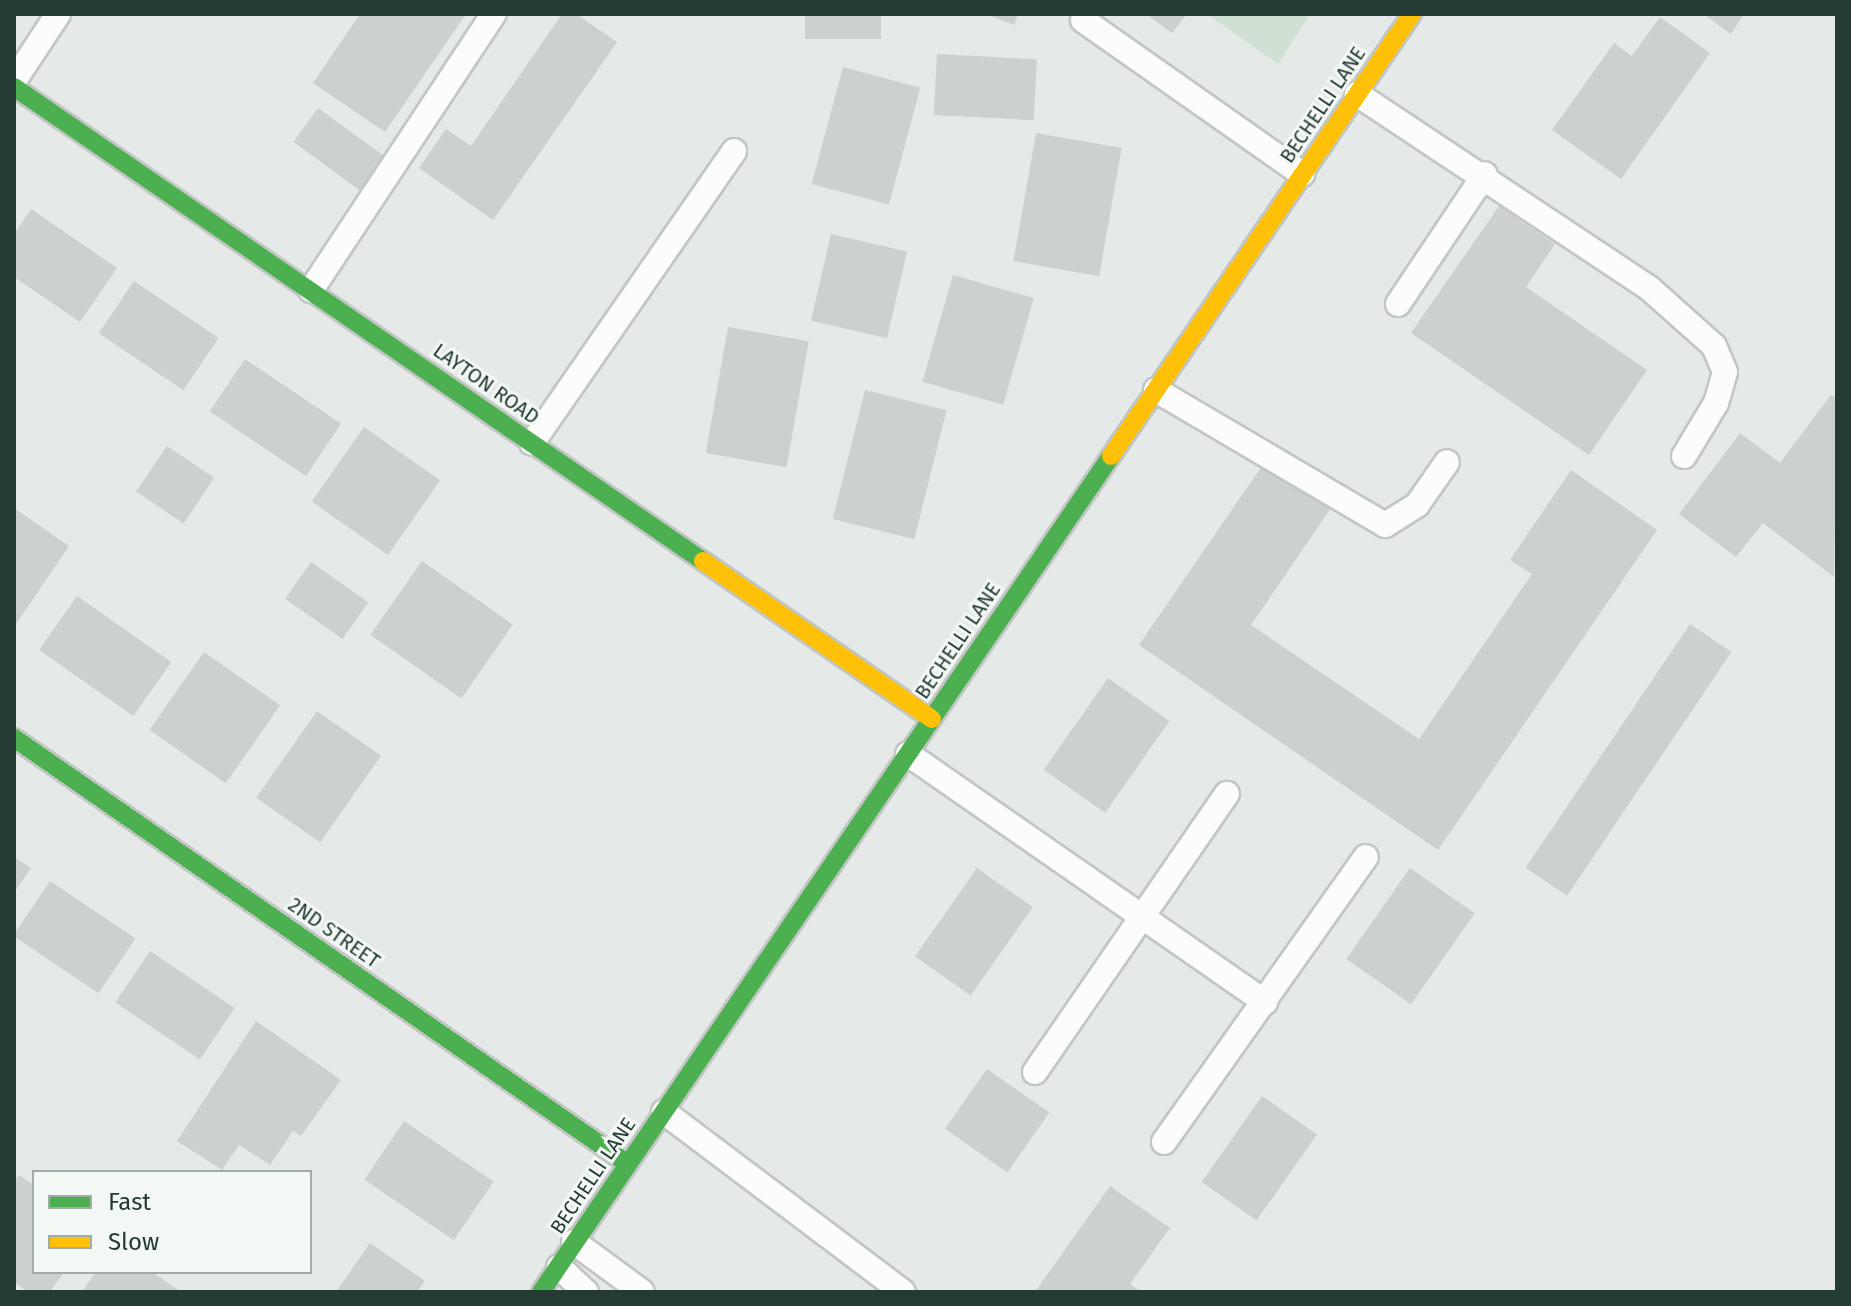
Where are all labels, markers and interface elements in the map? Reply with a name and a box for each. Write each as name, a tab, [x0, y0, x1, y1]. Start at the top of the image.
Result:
street label: BECHELLI LANE	[1275, 42, 1371, 168]
street label: LAYTON ROAD	[428, 339, 544, 429]
street label: BECHELLI LANE	[910, 578, 1006, 704]
street label: 2ND STREET	[284, 893, 384, 973]
street label: BECHELLI LANE	[545, 1113, 641, 1239]
legend	[32, 1170, 312, 1274]
text: Fast	[108, 1188, 151, 1216]
text: Slow	[108, 1228, 159, 1256]

